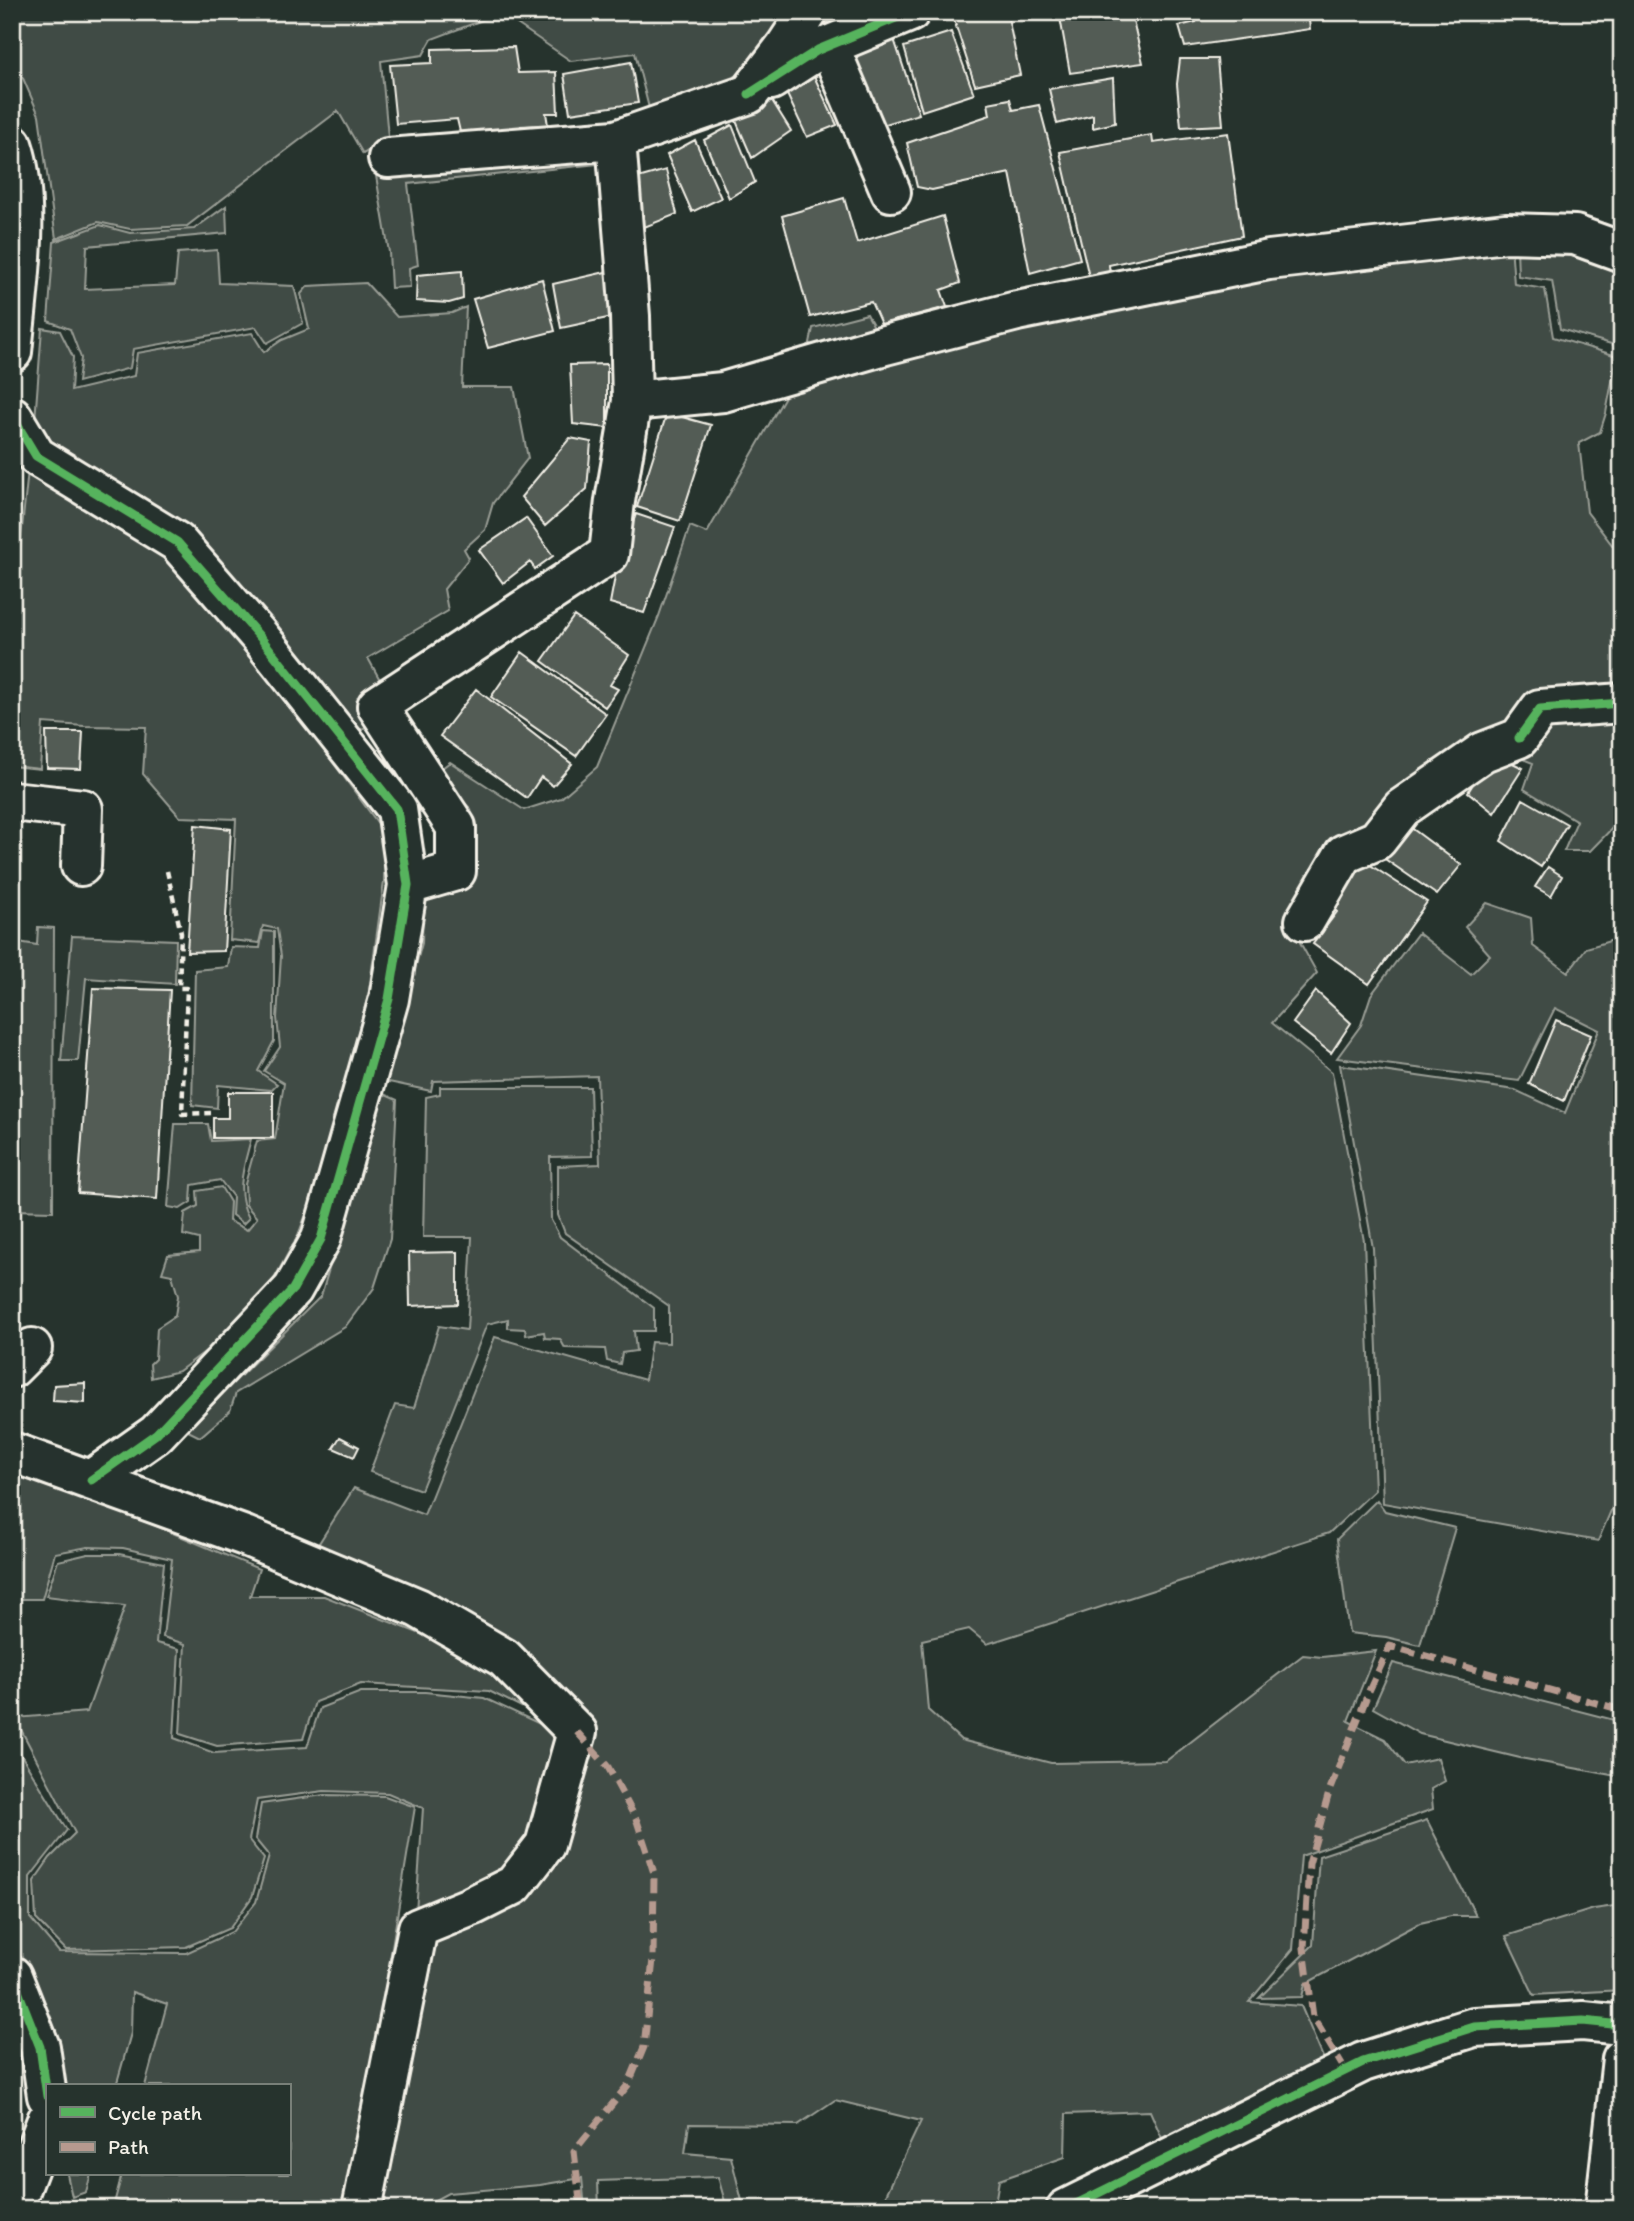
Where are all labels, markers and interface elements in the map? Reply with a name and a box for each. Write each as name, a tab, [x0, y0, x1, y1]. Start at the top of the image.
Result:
legend	[46, 2084, 290, 2176]
text: Cycle path	[108, 2100, 202, 2125]
text: Path	[108, 2134, 149, 2159]

